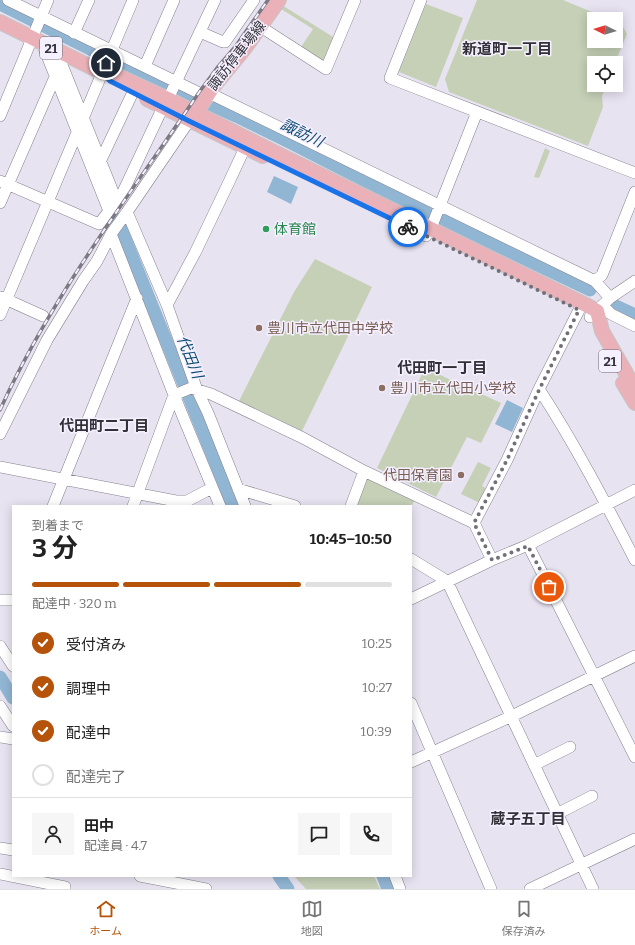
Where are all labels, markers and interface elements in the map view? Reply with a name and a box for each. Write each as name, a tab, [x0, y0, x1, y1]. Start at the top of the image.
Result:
north arrow	[587, 12, 623, 48]
map controls	[587, 12, 623, 92]
street label: 諏訪停車場線	[204, 18, 270, 94]
road number: 21	[40, 37, 62, 59]
district label: 新道町一丁目	[462, 40, 552, 58]
pin	[89, 46, 123, 80]
icon: home	[95, 52, 117, 74]
button: locate	[587, 56, 623, 92]
water label: 諏訪川	[278, 115, 328, 152]
courier	[388, 207, 428, 247]
icon: bike	[397, 216, 419, 238]
place label: 体育館	[274, 221, 316, 238]
marker: 体育館	[261, 224, 271, 234]
place label: 豊川市立代田中学校	[267, 320, 393, 337]
marker: 豊川市立代田中学校	[254, 323, 264, 333]
water label: 代田川	[173, 333, 208, 383]
road number: 21	[599, 350, 621, 372]
district label: 代田町一丁目	[397, 359, 487, 377]
place label: 豊川市立代田小学校	[390, 380, 516, 397]
marker: 豊川市立代田小学校	[377, 383, 387, 393]
district label: 代田町二丁目	[59, 417, 149, 435]
place label: 代田保育園	[383, 467, 453, 484]
marker: 代田保育園	[456, 470, 466, 480]
text: 到着まで	[32, 518, 84, 533]
text: 10:45–10:50	[310, 530, 392, 548]
text: 3 分	[32, 533, 78, 564]
pin	[532, 570, 566, 604]
icon: bag	[538, 576, 560, 598]
text: 配達中 · 320 m	[32, 596, 117, 611]
icon: check	[32, 632, 54, 654]
text: 受付済み	[66, 636, 126, 654]
text: 10:25	[362, 636, 392, 651]
icon: check	[32, 676, 54, 698]
text: 調理中	[66, 680, 111, 698]
text: 10:27	[362, 680, 392, 695]
icon: check	[32, 720, 54, 742]
text: 配達中	[66, 724, 111, 742]
text: 10:39	[361, 724, 392, 739]
text: 配達完了	[66, 768, 126, 786]
district label: 蔵子五丁目	[490, 810, 566, 828]
button: person	[32, 813, 74, 855]
button: chat	[298, 813, 340, 855]
button: phone	[350, 813, 392, 855]
text: 田中	[84, 817, 114, 835]
text: 配達員 · 4.7	[84, 838, 147, 853]
tab: ホーム	[89, 898, 122, 938]
tab: 地図	[301, 898, 323, 938]
tab: 保存済み	[502, 898, 546, 938]

